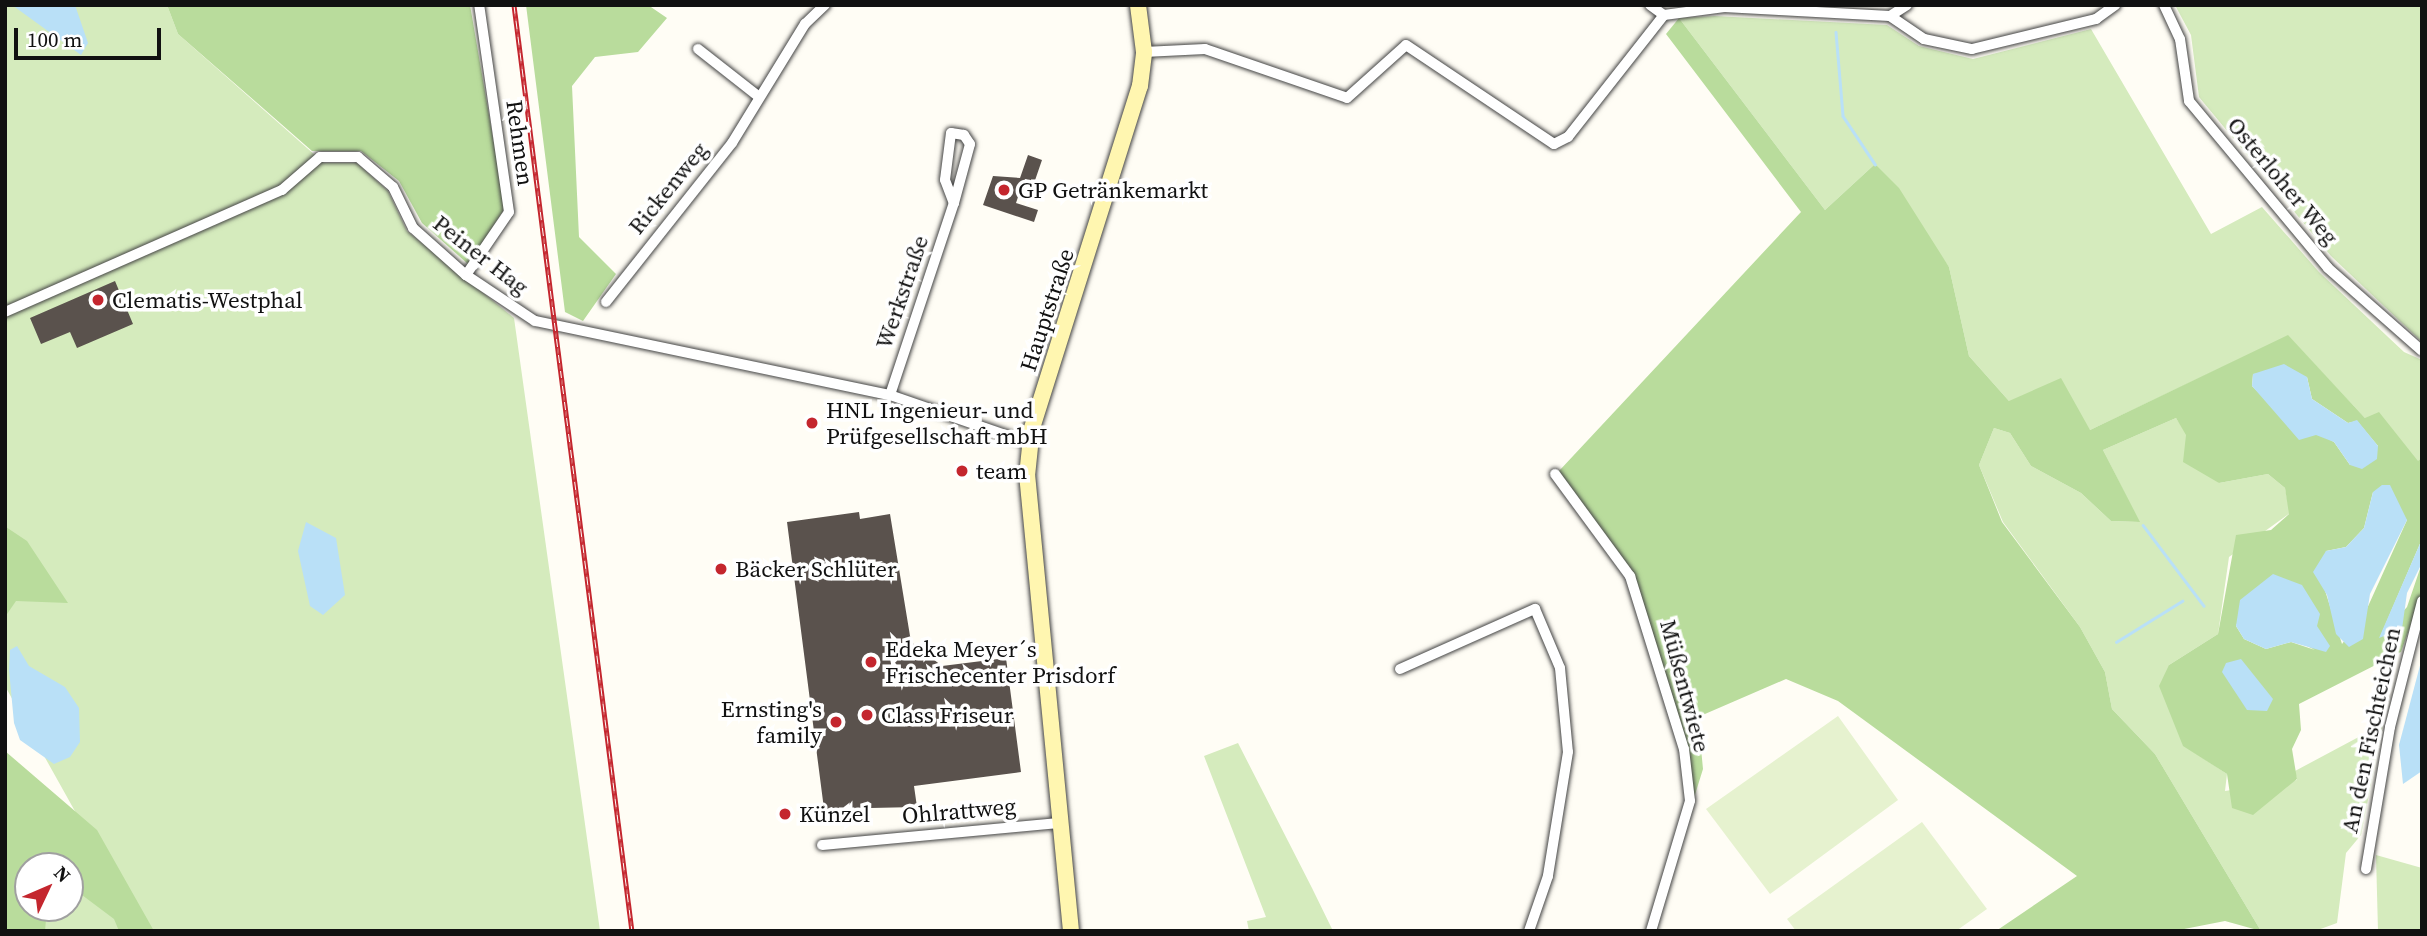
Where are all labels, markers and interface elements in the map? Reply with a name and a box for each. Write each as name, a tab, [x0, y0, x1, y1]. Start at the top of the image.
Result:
scale bar	[18, 14, 164, 58]
text: 100 m	[27, 25, 82, 54]
street label: Rehmen	[500, 98, 540, 188]
street label: Osterloher Weg	[2221, 111, 2345, 251]
street label: Rickenweg	[622, 136, 714, 240]
place label: GP Getränkemarkt	[1018, 176, 1208, 204]
marker: GP Getränkemarkt	[996, 182, 1012, 198]
street label: Peiner Hag	[428, 209, 534, 301]
street label: Werkstraße	[870, 232, 934, 352]
street label: Hauptstraße	[1014, 245, 1080, 375]
place label: Clematis-Westphal	[112, 286, 303, 314]
marker: Clematis-Westphal	[90, 292, 106, 308]
place label: HNL Ingenieur- und Prüfgesellschaft mbH	[826, 396, 1048, 450]
marker: HNL Ingenieur- und Prüfgesellschaft mbH	[804, 415, 820, 431]
place label: team	[976, 457, 1027, 485]
marker: team	[954, 463, 970, 479]
place label: Bäcker Schlüter	[735, 555, 897, 583]
marker: Bäcker Schlüter	[713, 561, 729, 577]
street label: Müßentwiete	[1654, 617, 1716, 755]
street label: An den Fischteichen	[2336, 625, 2406, 835]
place label: Edeka Meyer´s Frischecenter Prisdorf	[885, 635, 1115, 689]
marker: Edeka Meyer´s Frischecenter Prisdorf	[863, 654, 879, 670]
place label: Ernsting's family	[721, 695, 822, 749]
place label: Class Friseur	[881, 701, 1013, 729]
marker: Class Friseur	[859, 707, 875, 723]
marker: Ernsting's family	[828, 714, 844, 730]
street label: Ohlrattweg	[901, 792, 1017, 830]
place label: Künzel	[799, 800, 870, 828]
marker: Künzel	[777, 806, 793, 822]
north arrow	[14, 852, 84, 922]
text: N	[49, 860, 77, 888]

